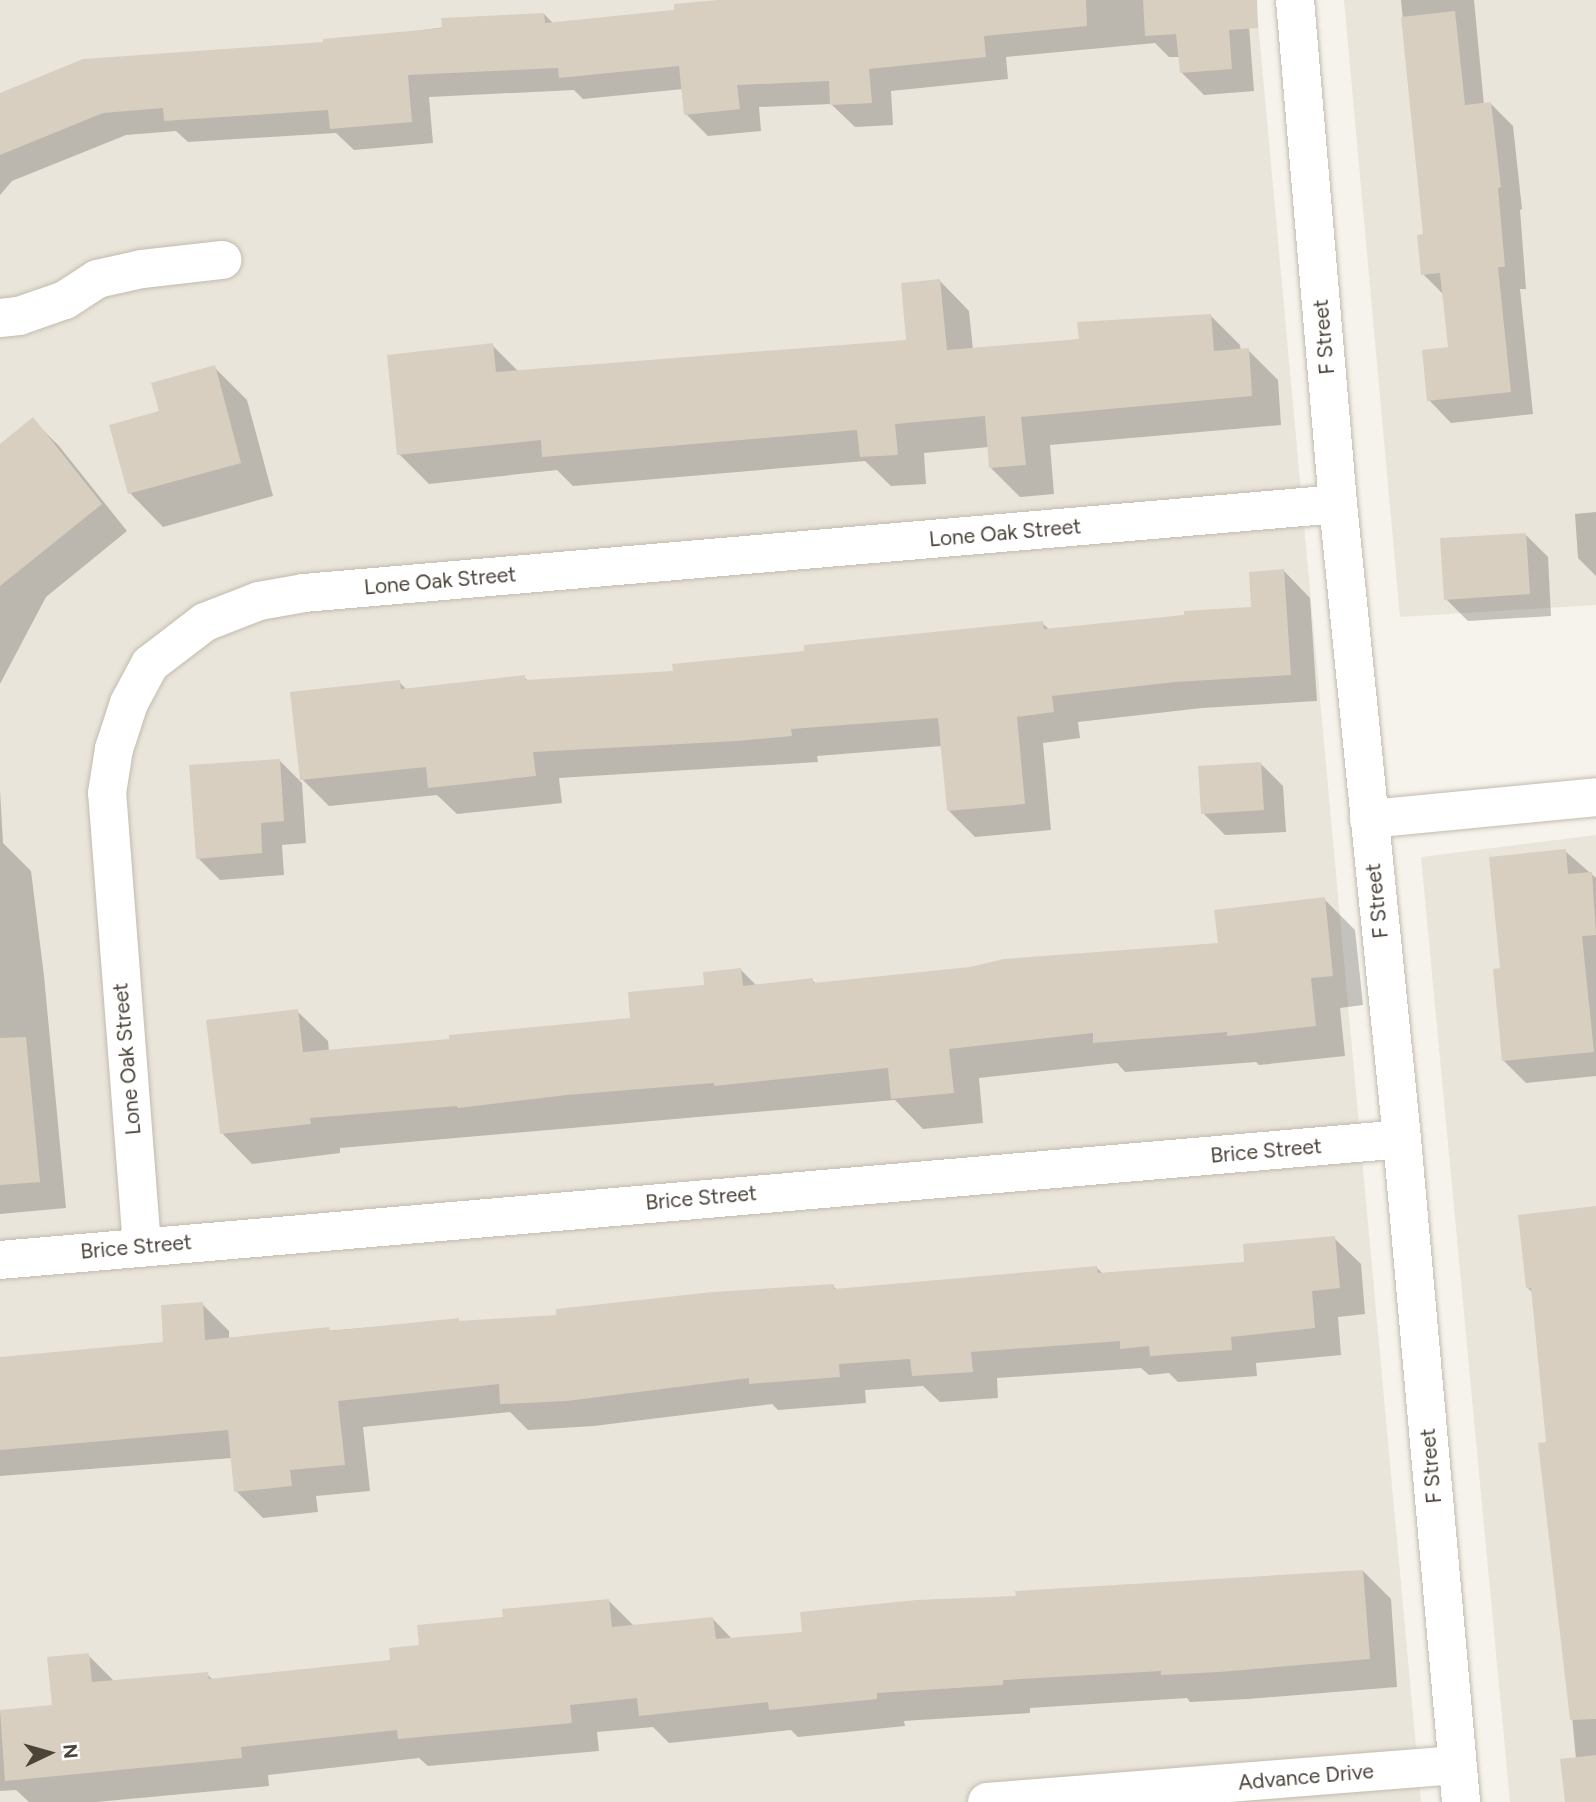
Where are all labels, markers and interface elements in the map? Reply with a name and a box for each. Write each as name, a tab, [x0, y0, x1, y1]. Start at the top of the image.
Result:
street label: F Street	[1308, 298, 1340, 376]
street label: Lone Oak Street	[928, 514, 1082, 552]
street label: Lone Oak Street	[363, 562, 517, 600]
street label: F Street	[1361, 862, 1393, 940]
street label: Lone Oak Street	[108, 982, 146, 1136]
street label: Brice Street	[1209, 1134, 1323, 1168]
street label: Brice Street	[644, 1181, 758, 1215]
street label: Brice Street	[79, 1230, 193, 1264]
street label: F Street	[1415, 1427, 1447, 1505]
north arrow	[14, 1718, 84, 1788]
text: N	[58, 1743, 83, 1759]
street label: Advance Drive	[1237, 1759, 1375, 1795]

